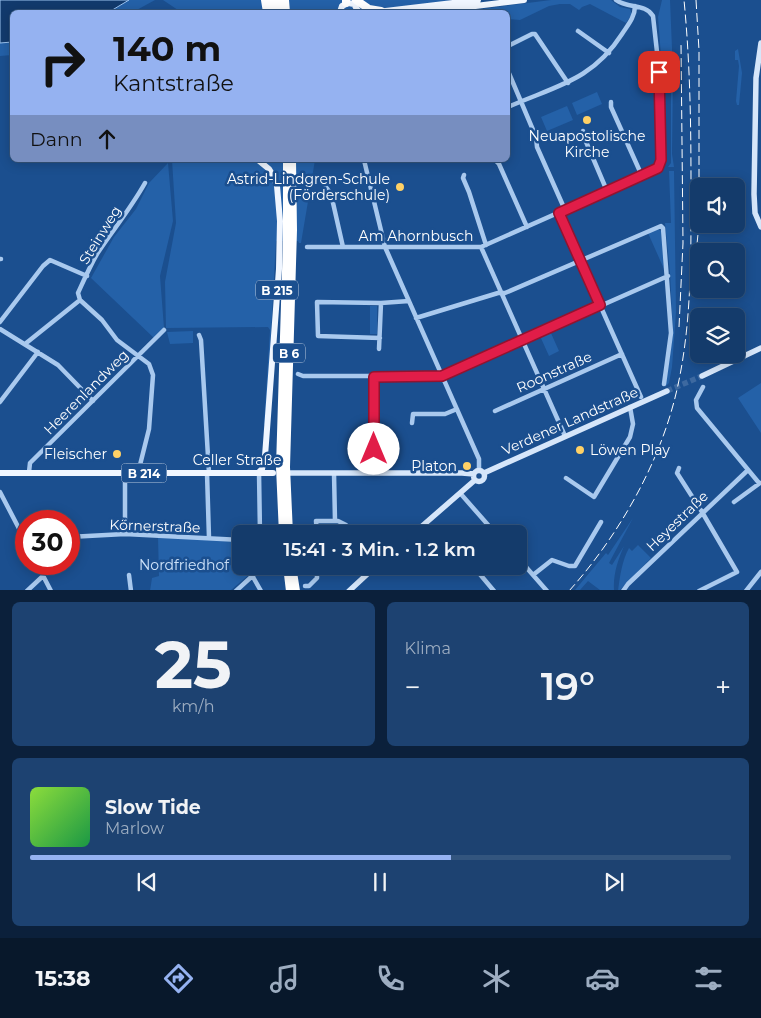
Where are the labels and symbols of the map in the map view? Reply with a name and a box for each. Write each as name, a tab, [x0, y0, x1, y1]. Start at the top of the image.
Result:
pin	[638, 51, 680, 93]
marker: Neuapostolische Kirche	[581, 114, 593, 126]
place label: Neuapostolische Kirche	[529, 127, 645, 161]
place label: Astrid-Lindgren-Schule (Förderschule)	[227, 170, 390, 204]
marker: Astrid-Lindgren-Schule (Förderschule)	[394, 181, 406, 193]
street label: Steinweg	[75, 202, 125, 268]
street label: Am Ahornbusch	[359, 227, 473, 245]
road number: B 215	[256, 280, 298, 300]
road number: B 6	[273, 343, 305, 362]
street label: Heerenlandweg	[40, 346, 132, 438]
street label: Roonstraße	[513, 347, 595, 397]
street label: Verdener Landstraße	[499, 383, 641, 459]
position arrow	[347, 422, 399, 474]
place label: Löwen Play	[590, 441, 670, 459]
marker: Löwen Play	[574, 444, 586, 456]
place label: Fleischer	[44, 445, 107, 463]
marker: Fleischer	[111, 448, 123, 460]
street label: Celler Straße	[193, 451, 281, 469]
place label: Platon	[411, 457, 457, 475]
marker: Platon	[461, 460, 473, 472]
road number: B 214	[122, 463, 166, 482]
street label: Heyestraße	[642, 487, 712, 555]
speed limit sign: 30	[15, 510, 80, 575]
street label: Körnerstraße	[109, 515, 201, 537]
park label: Nordfriedhof	[139, 556, 230, 574]

